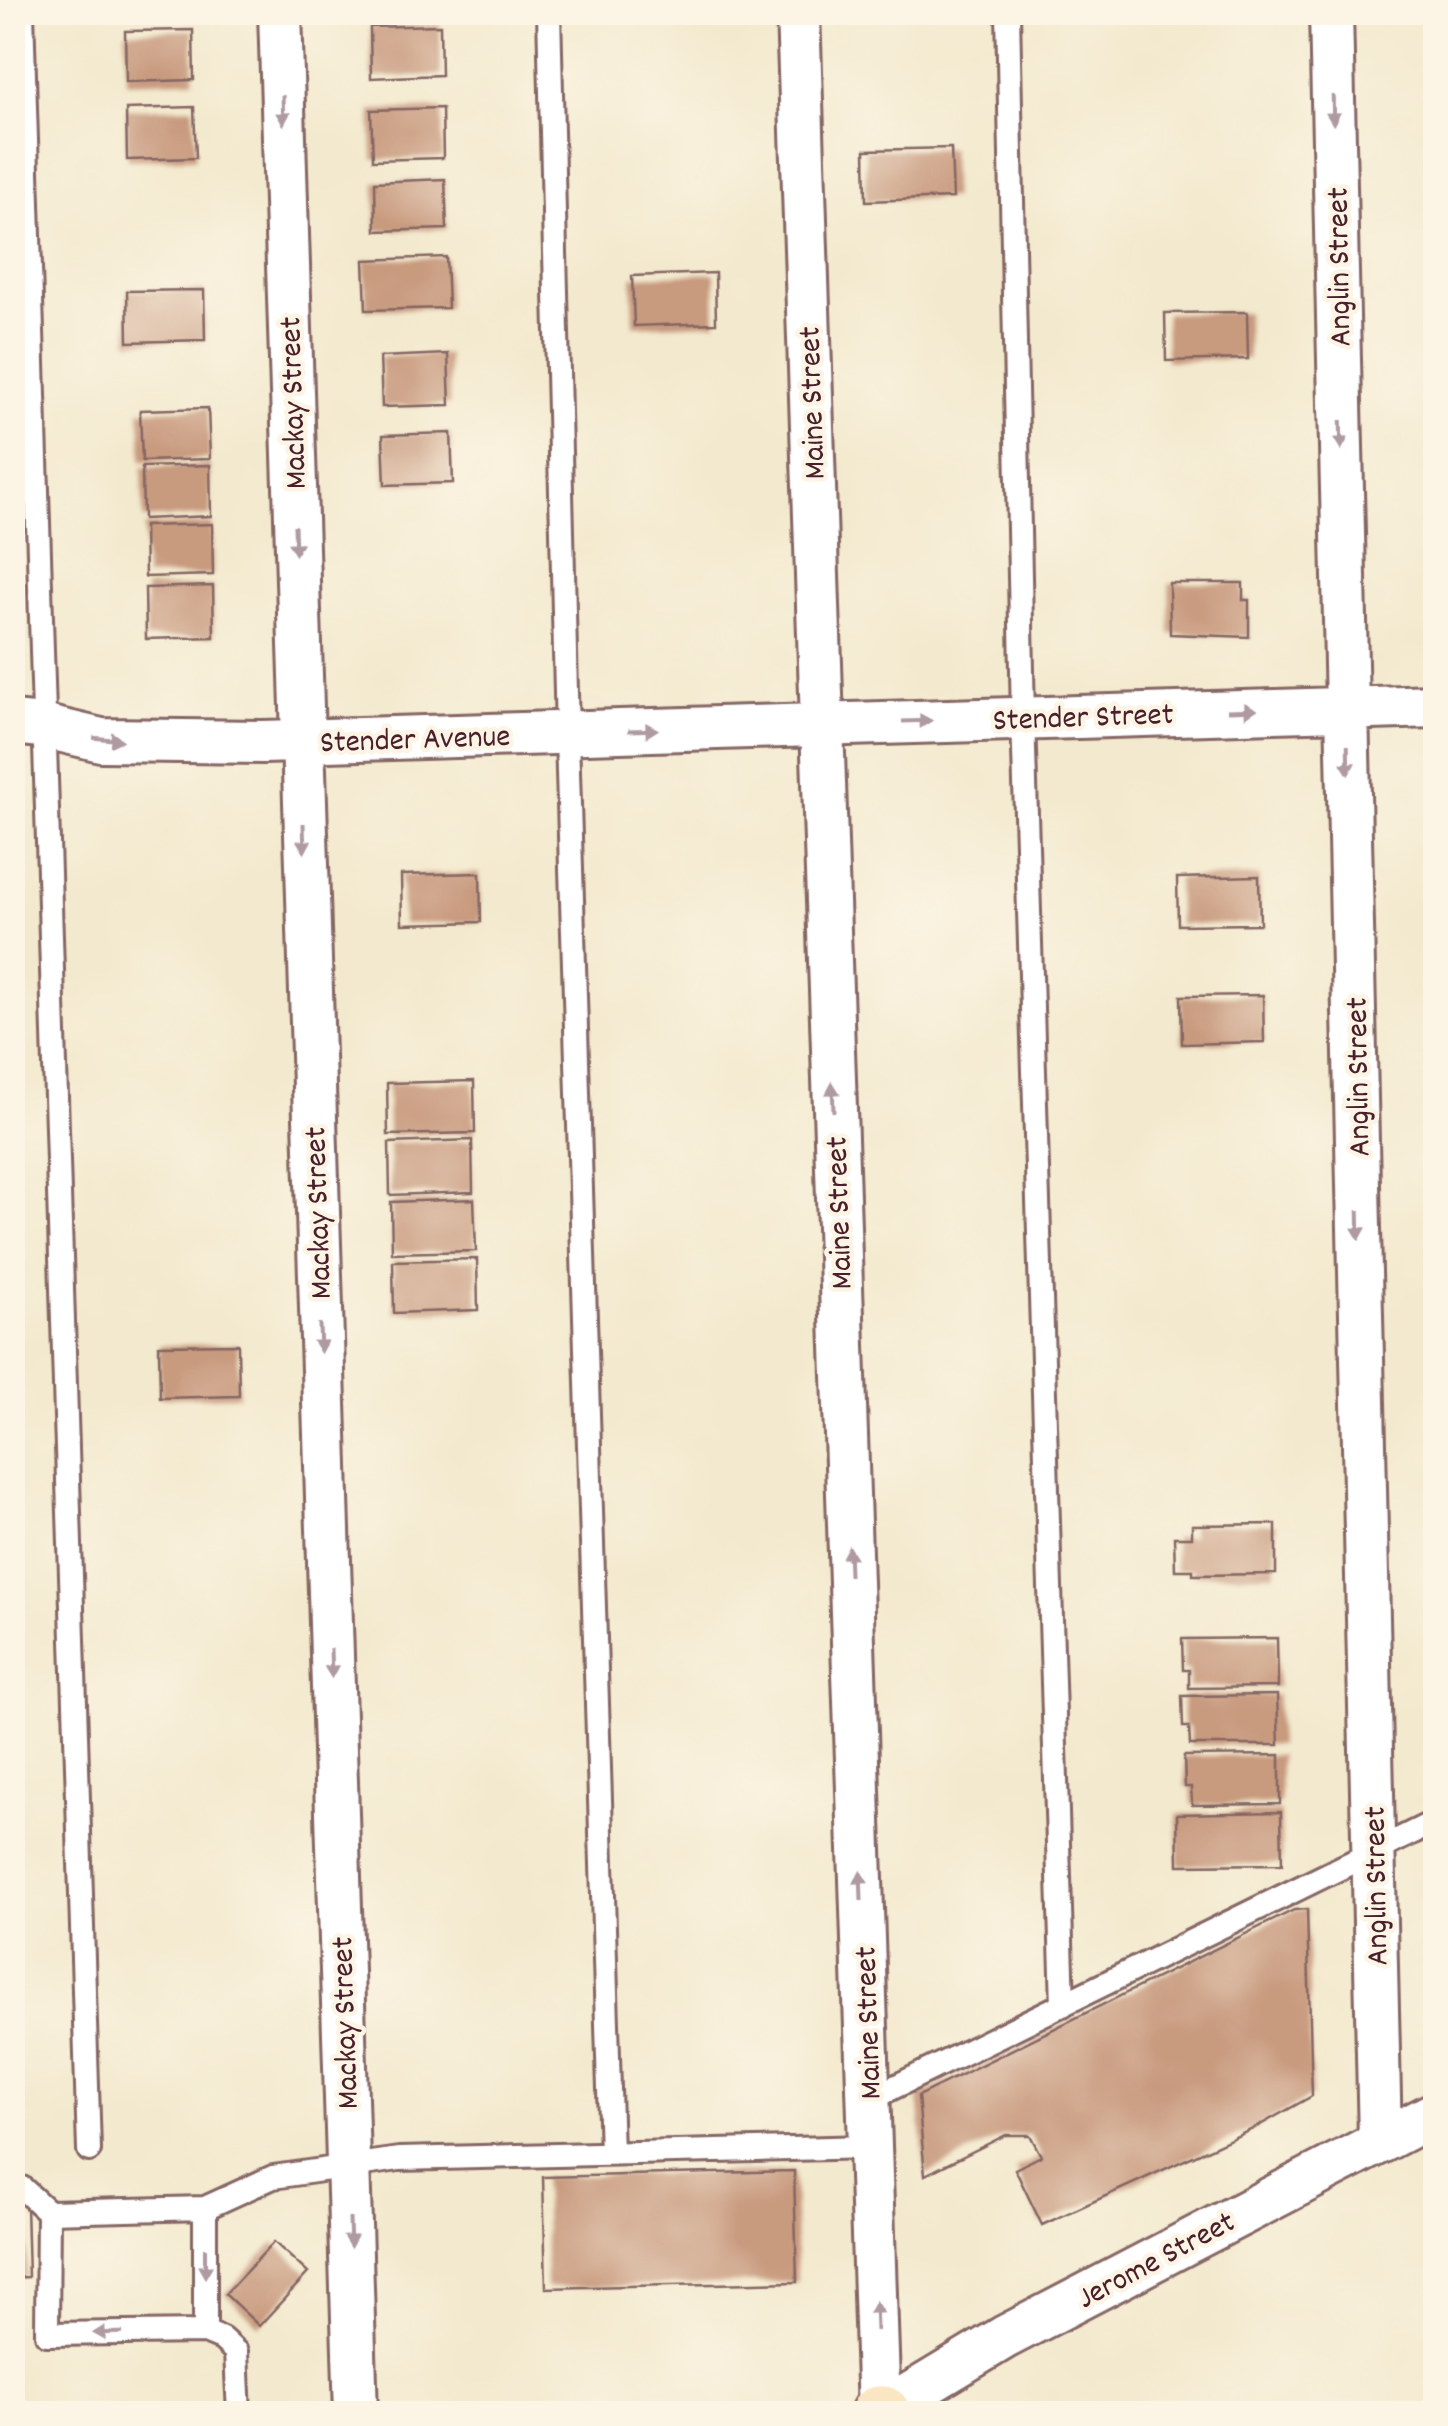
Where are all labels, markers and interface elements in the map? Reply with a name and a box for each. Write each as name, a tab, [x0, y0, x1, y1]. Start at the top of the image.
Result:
one-way arrow	[275, 94, 291, 126]
one-way arrow	[1326, 94, 1342, 126]
street label: Anglin Street	[1318, 187, 1366, 347]
street label: Mackay Street	[270, 315, 322, 490]
street label: Maine Street	[789, 325, 841, 480]
one-way arrow	[1333, 419, 1349, 451]
one-way arrow	[287, 524, 303, 556]
street label: Stender Street	[992, 694, 1175, 746]
one-way arrow	[1227, 702, 1259, 718]
one-way arrow	[902, 713, 934, 729]
street label: Stender Avenue	[319, 716, 511, 768]
one-way arrow	[627, 722, 659, 738]
one-way arrow	[93, 732, 125, 748]
one-way arrow	[1341, 744, 1357, 776]
one-way arrow	[296, 823, 312, 855]
street label: Anglin Street	[1337, 997, 1385, 1157]
one-way arrow	[825, 1080, 841, 1112]
street label: Mackay Street	[295, 1125, 347, 1300]
street label: Maine Street	[816, 1135, 868, 1290]
one-way arrow	[1351, 1209, 1367, 1241]
one-way arrow	[313, 1323, 329, 1355]
one-way arrow	[841, 1545, 857, 1577]
one-way arrow	[323, 1648, 339, 1680]
street label: Anglin Street	[1355, 1806, 1403, 1966]
one-way arrow	[852, 1870, 868, 1902]
street label: Mackay Street	[322, 1935, 374, 2110]
street label: Maine Street	[845, 1945, 897, 2100]
street label: Jerome Street	[1070, 2201, 1245, 2323]
one-way arrow	[342, 2217, 358, 2249]
one-way arrow	[197, 2248, 213, 2280]
one-way arrow	[868, 2299, 884, 2331]
one-way arrow	[91, 2325, 123, 2341]

